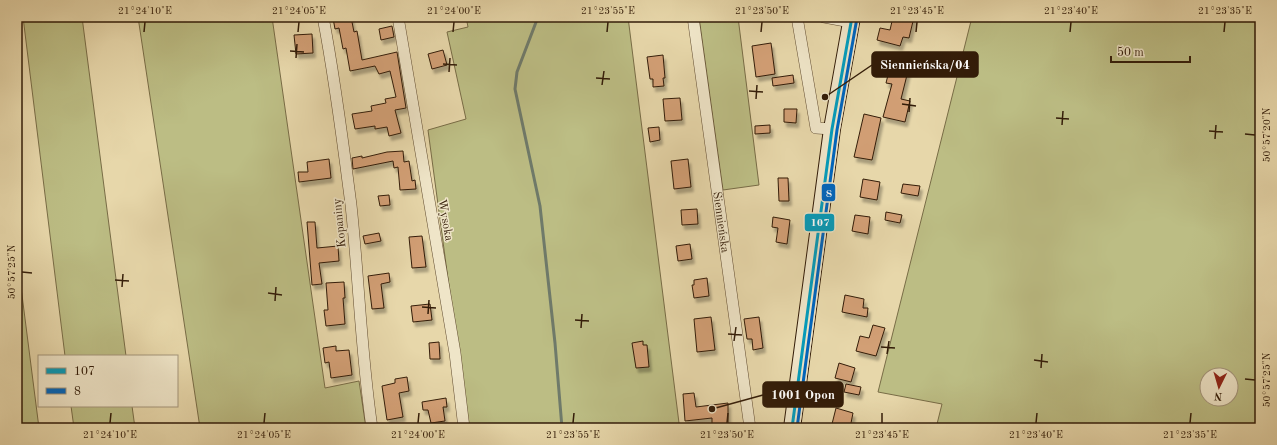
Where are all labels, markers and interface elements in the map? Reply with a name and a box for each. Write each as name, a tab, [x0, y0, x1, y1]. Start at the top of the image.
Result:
text: 21°24'10"E	[118, 6, 172, 16]
text: 21°24'05"E	[272, 6, 326, 16]
text: 21°24'00"E	[427, 6, 481, 16]
text: 21°23'55"E	[581, 6, 635, 16]
text: 21°23'50"E	[735, 6, 789, 16]
text: 21°23'45"E	[890, 6, 944, 16]
text: 21°23'40"E	[1044, 6, 1098, 16]
text: 21°23'35"E	[1198, 6, 1252, 16]
scale bar	[1111, 38, 1190, 64]
text: 50 m	[1117, 46, 1144, 59]
callout: Siennieńska/04	[872, 52, 978, 77]
text: Siennieńska/04	[880, 59, 970, 72]
text: 50°57'20"N	[1262, 107, 1272, 162]
line badge: 8	[821, 183, 836, 202]
text: 8	[826, 189, 832, 200]
street label: Siennieńska	[710, 191, 731, 254]
street label: Kopaniny	[331, 197, 349, 248]
street label: Wysoka	[435, 198, 455, 242]
line badge: 107	[804, 213, 835, 232]
text: 107	[810, 218, 830, 229]
text: 50°57'25"N	[7, 244, 17, 299]
text: 50°57'25"N	[1262, 352, 1272, 407]
legend	[38, 355, 178, 407]
text: 107	[74, 366, 95, 378]
north arrow	[1199, 367, 1239, 407]
callout: 1001 Opon	[763, 382, 843, 407]
text: 8	[74, 386, 81, 398]
text: 1001 Opon	[771, 389, 835, 402]
text: N	[1213, 390, 1223, 401]
text: 21°24'10"E	[83, 430, 137, 440]
text: 21°24'05"E	[237, 430, 291, 440]
text: 21°24'00"E	[391, 430, 445, 440]
text: 21°23'55"E	[546, 430, 600, 440]
text: 21°23'50"E	[700, 430, 754, 440]
text: 21°23'45"E	[855, 430, 909, 440]
text: 21°23'40"E	[1009, 430, 1063, 440]
text: 21°23'35"E	[1163, 430, 1217, 440]

